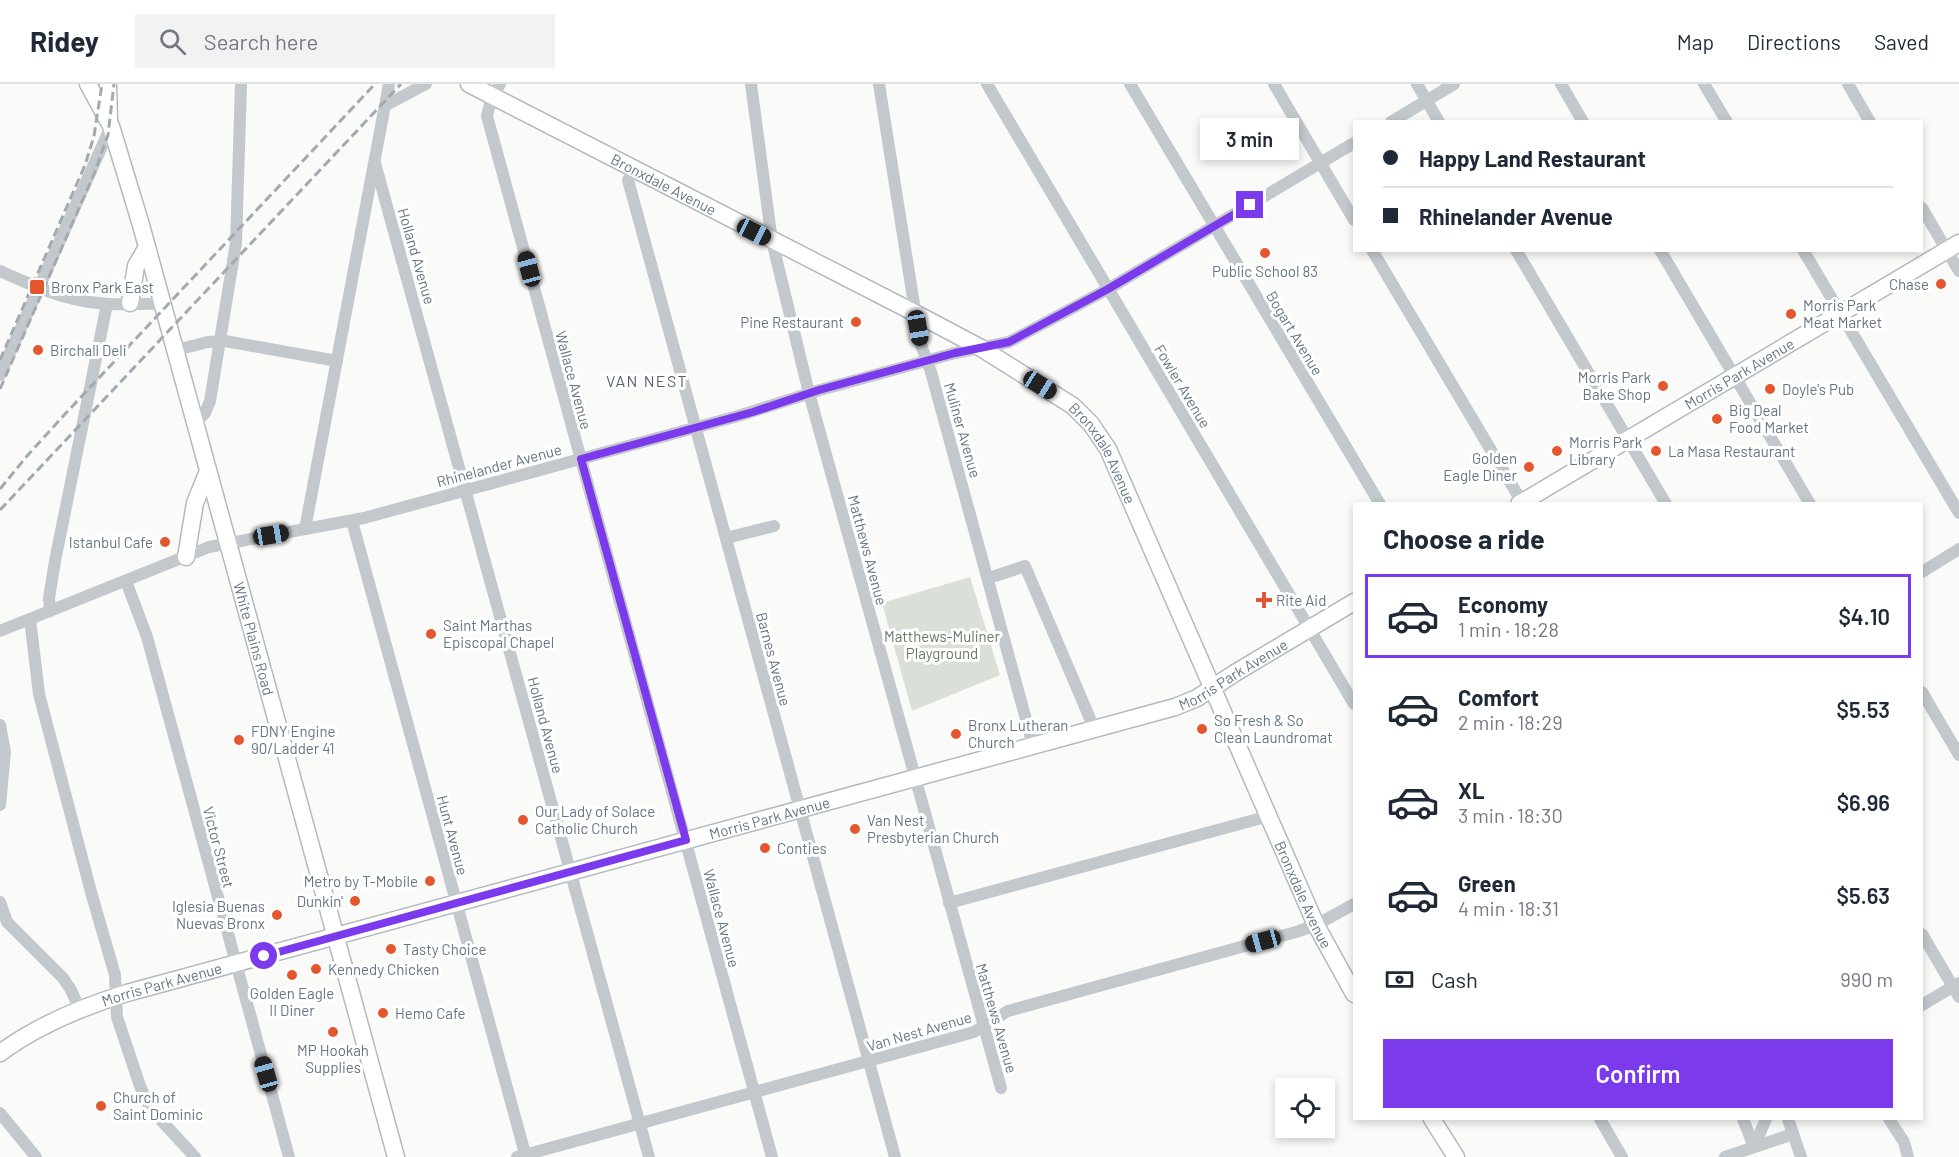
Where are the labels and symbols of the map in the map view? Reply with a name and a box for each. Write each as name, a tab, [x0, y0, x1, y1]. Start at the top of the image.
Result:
callout: 3 min	[1200, 118, 1300, 160]
street label: Bronxdale Avenue	[608, 150, 720, 219]
route end	[1236, 191, 1263, 218]
street label: Holland Avenue	[395, 206, 439, 306]
car	[734, 216, 774, 248]
marker: Public School 83	[1258, 246, 1272, 260]
car	[516, 249, 542, 289]
place label: Public School 83	[1212, 262, 1318, 280]
place label: Chase	[1889, 275, 1929, 293]
marker: Chase	[1934, 277, 1948, 291]
marker: Bronx Park East	[28, 278, 46, 296]
place label: Bronx Park East	[51, 278, 154, 296]
street label: Bogart Avenue	[1263, 288, 1327, 378]
place label: Morris Park Meat Market	[1803, 296, 1882, 331]
marker: Morris Park Meat Market	[1784, 307, 1798, 321]
car	[906, 309, 930, 347]
place label: Pine Restaurant	[740, 313, 844, 331]
marker: Pine Restaurant	[849, 315, 863, 329]
street label: Wallace Avenue	[552, 329, 596, 431]
street label: Morris Park Avenue	[1681, 334, 1797, 413]
place label: Birchall Deli	[50, 341, 127, 359]
street label: Fowler Avenue	[1151, 341, 1215, 431]
marker: Birchall Deli	[31, 343, 45, 357]
car	[1020, 368, 1060, 402]
place label: Morris Park Bake Shop	[1578, 368, 1651, 403]
district label: VAN NEST	[606, 371, 688, 390]
marker: Morris Park Bake Shop	[1656, 379, 1670, 393]
street label: Muliner Avenue	[941, 380, 985, 480]
place label: Doyle's Pub	[1782, 380, 1854, 398]
marker: Doyle's Pub	[1763, 382, 1777, 396]
street label: Bronxdale Avenue	[1065, 398, 1140, 506]
place label: Big Deal Food Market	[1729, 401, 1809, 436]
marker: Big Deal Food Market	[1710, 412, 1724, 426]
place label: Morris Park Library	[1569, 433, 1643, 468]
street label: Rhinelander Avenue	[435, 440, 563, 490]
place label: La Masa Restaurant	[1668, 442, 1795, 460]
marker: Morris Park Library	[1550, 444, 1564, 458]
marker: La Masa Restaurant	[1649, 444, 1663, 458]
place label: Golden Eagle Diner	[1443, 449, 1518, 484]
marker: Golden Eagle Diner	[1522, 460, 1536, 474]
street label: Matthews Avenue	[845, 493, 891, 607]
car	[252, 523, 290, 547]
place label: Istanbul Cafe	[69, 533, 153, 551]
marker: Istanbul Cafe	[158, 535, 172, 549]
street label: White Plains Road	[230, 580, 278, 697]
place label: Rite Aid	[1276, 591, 1326, 609]
marker: Rite Aid	[1257, 593, 1271, 607]
street label: Barnes Avenue	[753, 610, 795, 708]
place label: Saint Marthas Episcopal Chapel	[443, 616, 554, 651]
marker: Saint Marthas Episcopal Chapel	[424, 627, 438, 641]
park label: Matthews-Muliner Playground	[884, 627, 1001, 662]
street label: Morris Park Avenue	[1176, 635, 1291, 714]
street label: Holland Avenue	[524, 675, 568, 775]
place label: So Fresh & So Clean Laundromat	[1214, 711, 1333, 746]
place label: Bronx Lutheran Church	[968, 716, 1068, 751]
place label: FDNY Engine 90/Ladder 41	[251, 722, 335, 757]
marker: So Fresh & So Clean Laundromat	[1195, 722, 1209, 736]
marker: Bronx Lutheran Church	[949, 727, 963, 741]
marker: FDNY Engine 90/Ladder 41	[232, 733, 246, 747]
street label: Hunt Avenue	[434, 793, 472, 877]
street label: Morris Park Avenue	[707, 793, 832, 843]
place label: Our Lady of Solace Catholic Church	[535, 802, 655, 837]
street label: Victor Street	[200, 804, 238, 890]
place label: Van Nest Presbyterian Church	[867, 811, 999, 846]
marker: Our Lady of Solace Catholic Church	[516, 813, 530, 827]
marker: Van Nest Presbyterian Church	[848, 822, 862, 836]
street label: Bronxdale Avenue	[1271, 838, 1336, 951]
place label: Conties	[777, 839, 827, 857]
marker: Conties	[758, 841, 772, 855]
street label: Wallace Avenue	[700, 867, 744, 969]
place label: Metro by T-Mobile	[304, 872, 418, 890]
marker: Metro by T-Mobile	[423, 874, 437, 888]
place label: Dunkin'	[297, 892, 343, 910]
marker: Dunkin'	[348, 894, 362, 908]
place label: Iglesia Buenas Nuevas Bronx	[172, 897, 265, 932]
marker: Iglesia Buenas Nuevas Bronx	[270, 908, 284, 922]
car	[1243, 928, 1283, 954]
place label: Tasty Choice	[403, 940, 486, 958]
route start	[250, 942, 277, 969]
marker: Tasty Choice	[384, 942, 398, 956]
street label: Morris Park Avenue	[99, 959, 224, 1010]
place label: Kennedy Chicken	[328, 960, 439, 978]
street label: Matthews Avenue	[973, 961, 1021, 1075]
marker: Kennedy Chicken	[309, 962, 323, 976]
marker: Golden Eagle II Diner	[285, 968, 299, 982]
place label: Golden Eagle II Diner	[250, 984, 334, 1019]
place label: Hemo Cafe	[395, 1004, 466, 1022]
marker: Hemo Cafe	[376, 1006, 390, 1020]
street label: Van Nest Avenue	[865, 1007, 973, 1055]
marker: MP Hookah Supplies	[326, 1025, 340, 1039]
place label: MP Hookah Supplies	[297, 1041, 369, 1076]
car	[252, 1054, 280, 1094]
place label: Church of Saint Dominic	[113, 1088, 203, 1123]
marker: Church of Saint Dominic	[94, 1099, 108, 1113]

